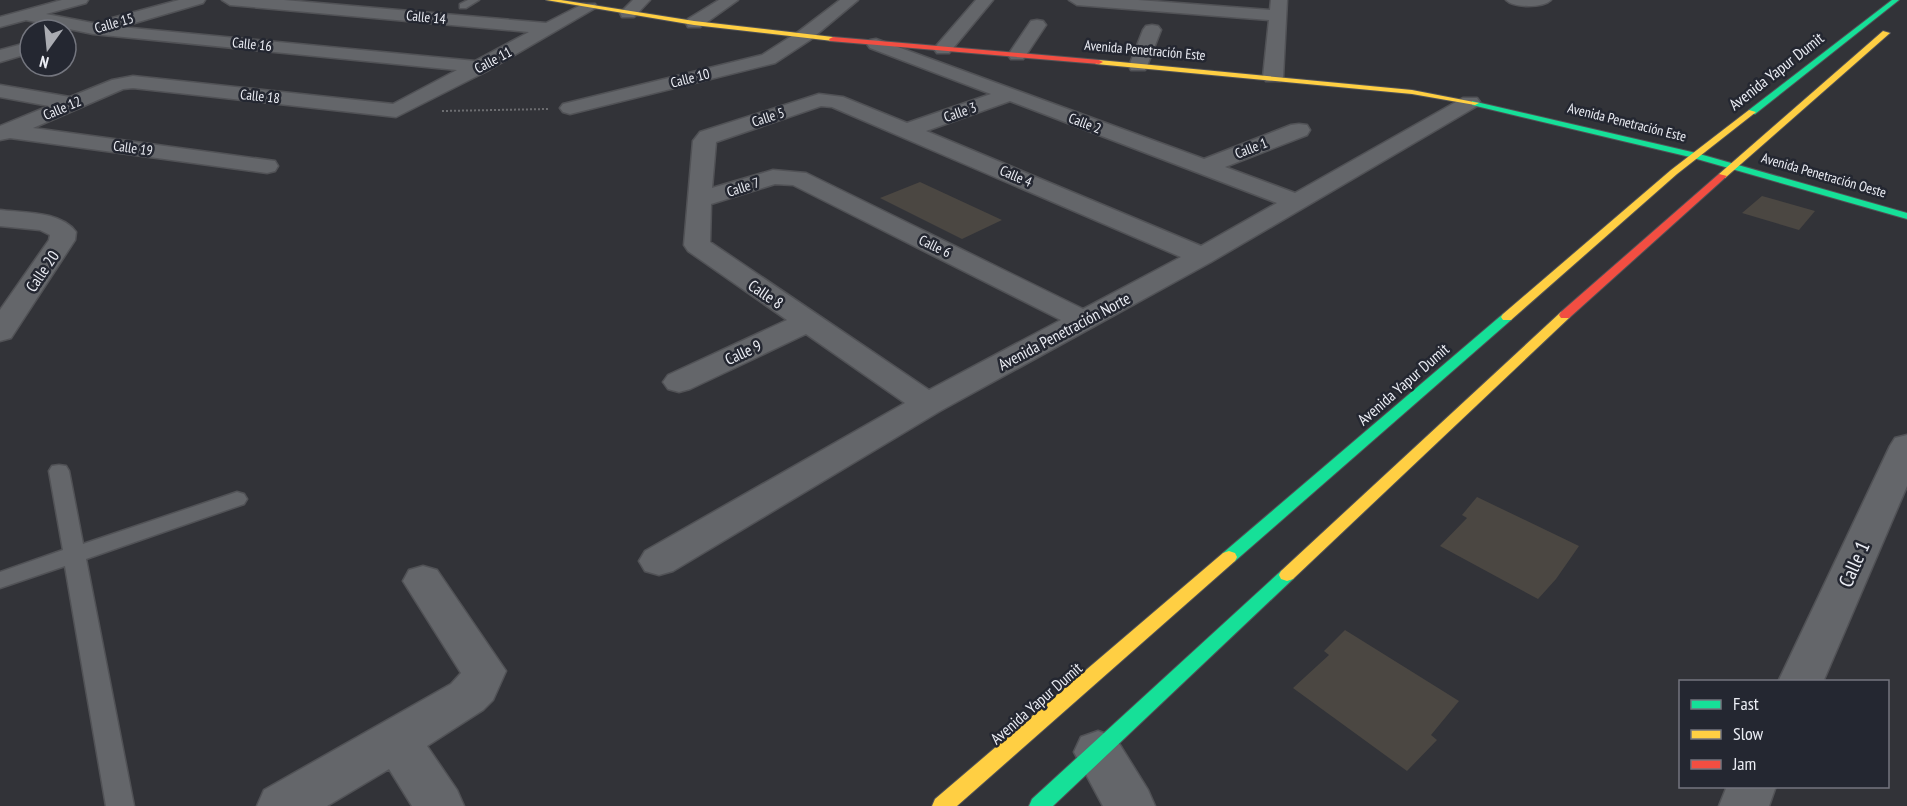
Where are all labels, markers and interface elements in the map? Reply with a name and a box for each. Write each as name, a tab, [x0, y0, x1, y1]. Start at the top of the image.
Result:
street label: Calle 14	[405, 6, 447, 28]
street label: Calle 15	[92, 9, 136, 37]
north arrow	[18, 18, 78, 78]
street label: Avenida Yapur Dumit	[1725, 27, 1828, 114]
street label: Calle 16	[231, 33, 273, 55]
street label: Avenida Penetración Este	[1084, 36, 1207, 64]
street label: Calle 11	[471, 43, 515, 77]
text: N	[37, 52, 51, 73]
street label: Calle 10	[669, 64, 711, 92]
street label: Calle 18	[239, 85, 281, 107]
street label: Calle 12	[40, 92, 84, 124]
street label: Calle 3	[941, 98, 979, 126]
street label: Avenida Penetración Este	[1566, 99, 1688, 145]
street label: Calle 5	[749, 103, 787, 131]
street label: Calle 2	[1066, 109, 1104, 137]
street label: Calle 1	[1232, 134, 1270, 162]
street label: Calle 19	[112, 136, 154, 160]
street label: Avenida Penetración Oeste	[1760, 149, 1889, 201]
street label: Calle 4	[997, 161, 1036, 191]
street label: Calle 7	[724, 173, 762, 201]
street label: Calle 6	[916, 231, 954, 261]
street label: Calle 20	[21, 247, 63, 295]
street label: Calle 8	[745, 275, 787, 313]
street label: Avenida Penetración Norte	[994, 288, 1134, 374]
street label: Calle 9	[721, 335, 765, 369]
street label: Avenida Yapur Dumit	[1353, 338, 1453, 429]
street label: Calle 1	[1832, 537, 1876, 591]
street label: Avenida Yapur Dumit	[986, 657, 1086, 748]
legend	[1679, 680, 1889, 788]
text: Fast	[1733, 692, 1759, 715]
text: Slow	[1733, 722, 1764, 745]
text: Jam	[1732, 752, 1756, 775]

